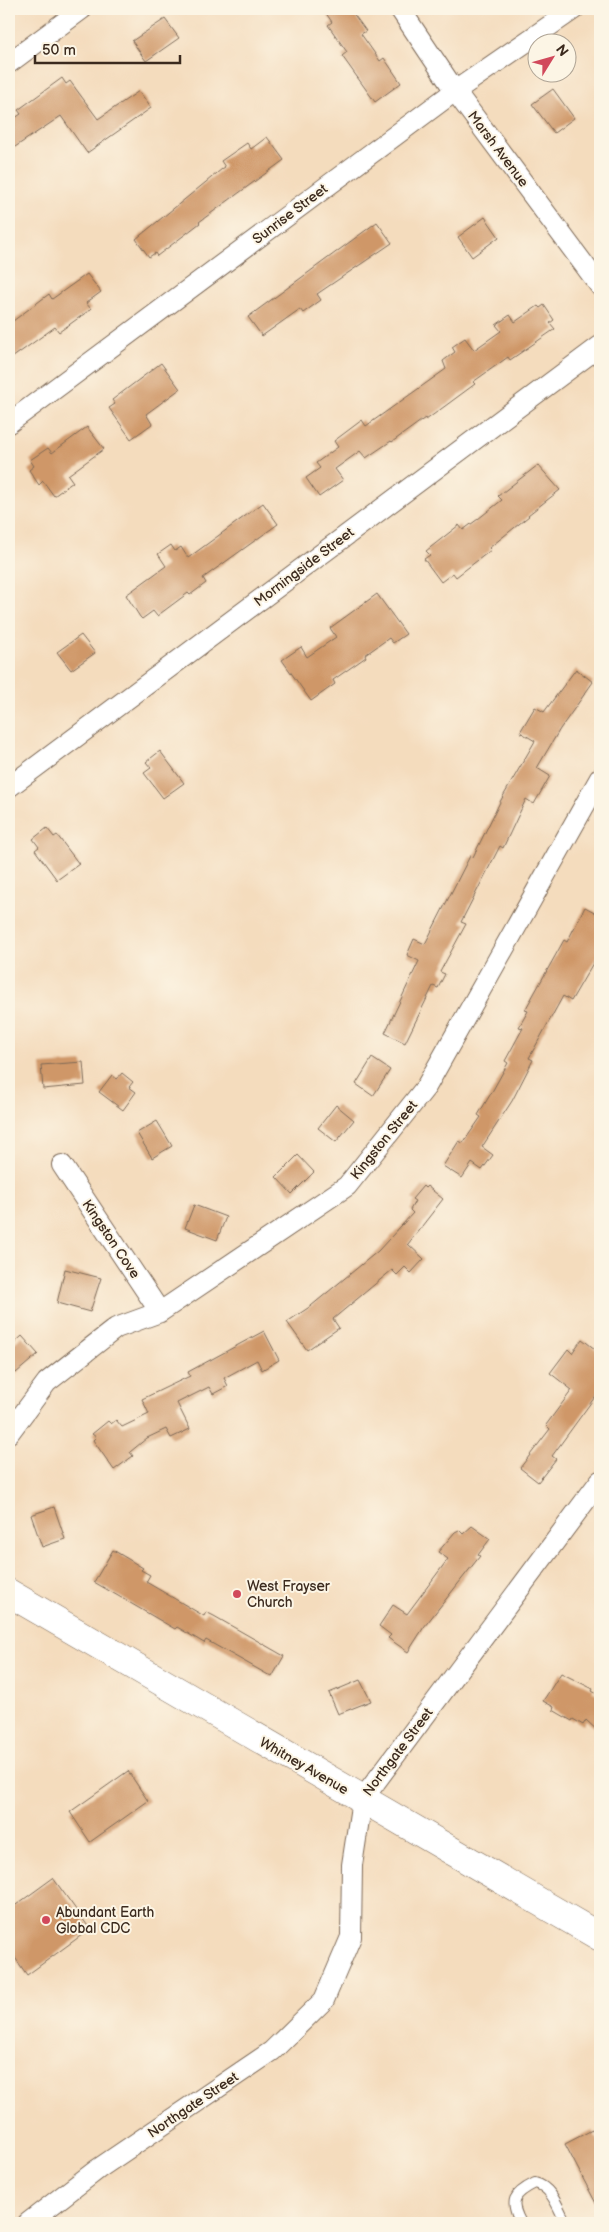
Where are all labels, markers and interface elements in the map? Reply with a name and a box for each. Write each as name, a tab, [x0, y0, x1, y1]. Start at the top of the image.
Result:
scale bar	[35, 32, 180, 64]
north arrow	[526, 32, 576, 82]
text: 50 m	[42, 41, 76, 60]
text: N	[552, 41, 572, 60]
street label: Marsh Avenue	[464, 108, 532, 190]
street label: Sunrise Street	[249, 180, 331, 248]
street label: Morningside Street	[251, 523, 358, 610]
street label: Kingston Street	[347, 1096, 422, 1183]
street label: Kingston Cove	[78, 1196, 144, 1282]
place label: West Frayser Church	[247, 1578, 331, 1611]
marker: West Frayser Church	[231, 1588, 243, 1600]
street label: Northgate Street	[359, 1704, 437, 1799]
street label: Whitney Avenue	[257, 1734, 351, 1798]
place label: Abundant Earth Global CDC	[56, 1904, 155, 1937]
marker: Abundant Earth Global CDC	[40, 1914, 52, 1926]
street label: Northgate Street	[144, 2068, 242, 2142]

